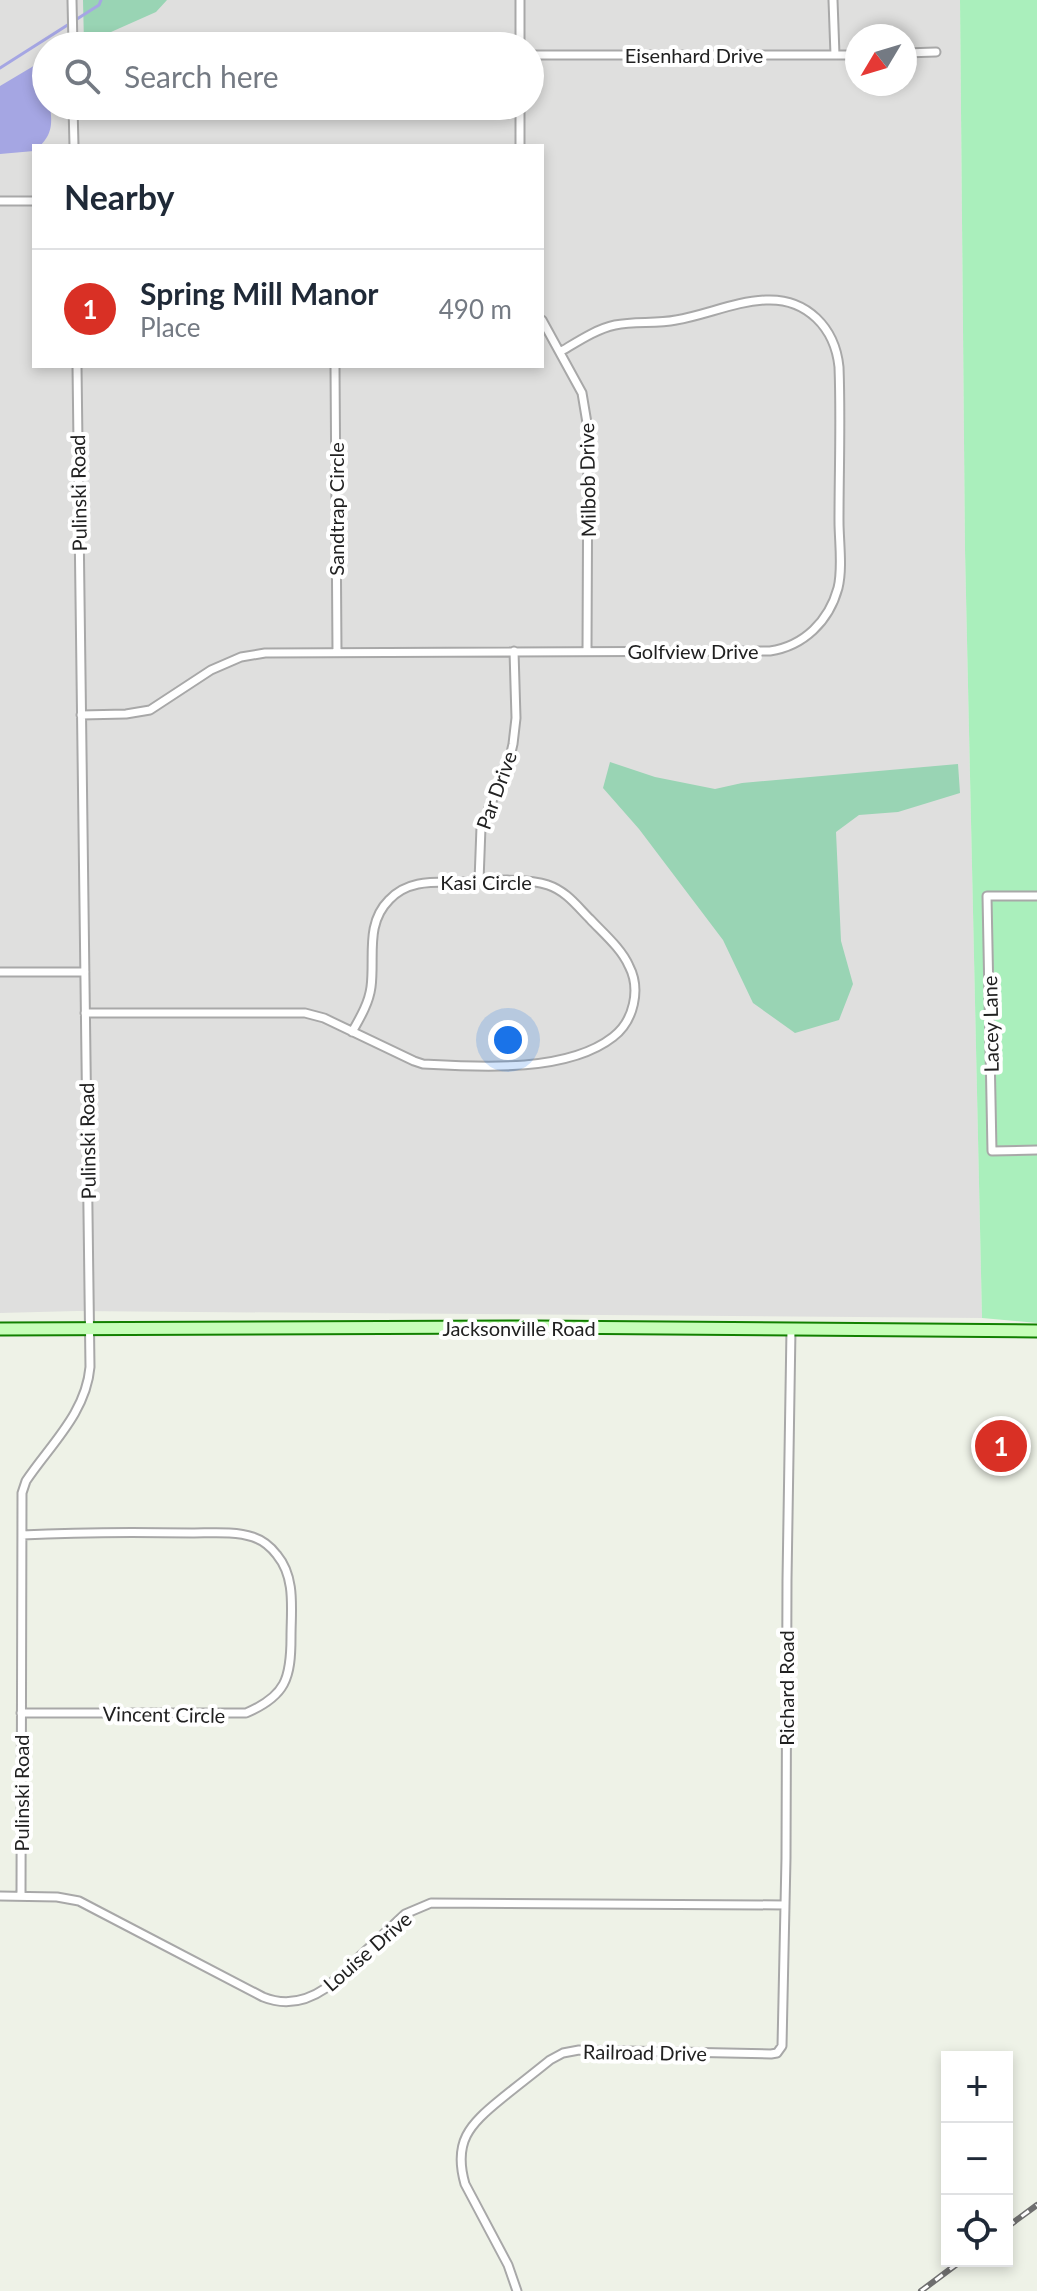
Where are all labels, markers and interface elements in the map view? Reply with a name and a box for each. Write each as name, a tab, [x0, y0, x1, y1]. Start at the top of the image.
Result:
north arrow	[845, 24, 917, 96]
search box	[32, 32, 544, 120]
street label: Eisenhard Drive	[625, 43, 763, 67]
icon: search	[60, 54, 104, 98]
text: Search here	[124, 58, 279, 94]
text: Nearby	[64, 176, 175, 217]
text: Spring Mill Manor	[140, 275, 379, 311]
text: 1	[82, 293, 98, 325]
text: 490 m	[439, 293, 512, 325]
text: Place	[140, 311, 201, 343]
street label: Milbob Drive	[574, 423, 600, 537]
street label: Pulinski Road	[65, 434, 91, 552]
street label: Sandtrap Circle	[324, 442, 348, 576]
street label: Golfview Drive	[627, 639, 759, 663]
street label: Par Drive	[471, 748, 521, 832]
street label: Kasi Circle	[440, 870, 532, 894]
street label: Lacey Lane	[977, 975, 1003, 1073]
your location	[488, 1020, 528, 1060]
street label: Pulinski Road	[74, 1082, 100, 1200]
street label: Jacksonville Road	[442, 1316, 596, 1340]
pin: 1	[975, 1416, 1027, 1476]
street label: Richard Road	[774, 1630, 798, 1746]
street label: Vincent Circle	[102, 1701, 226, 1727]
street label: Pulinski Road	[9, 1735, 33, 1851]
street label: Louise Drive	[318, 1906, 416, 1996]
street label: Railroad Drive	[583, 2039, 707, 2065]
map controls	[941, 2051, 1013, 2267]
button: +	[941, 2051, 1013, 2123]
button: −	[941, 2123, 1013, 2195]
button: locate	[941, 2195, 1013, 2267]

